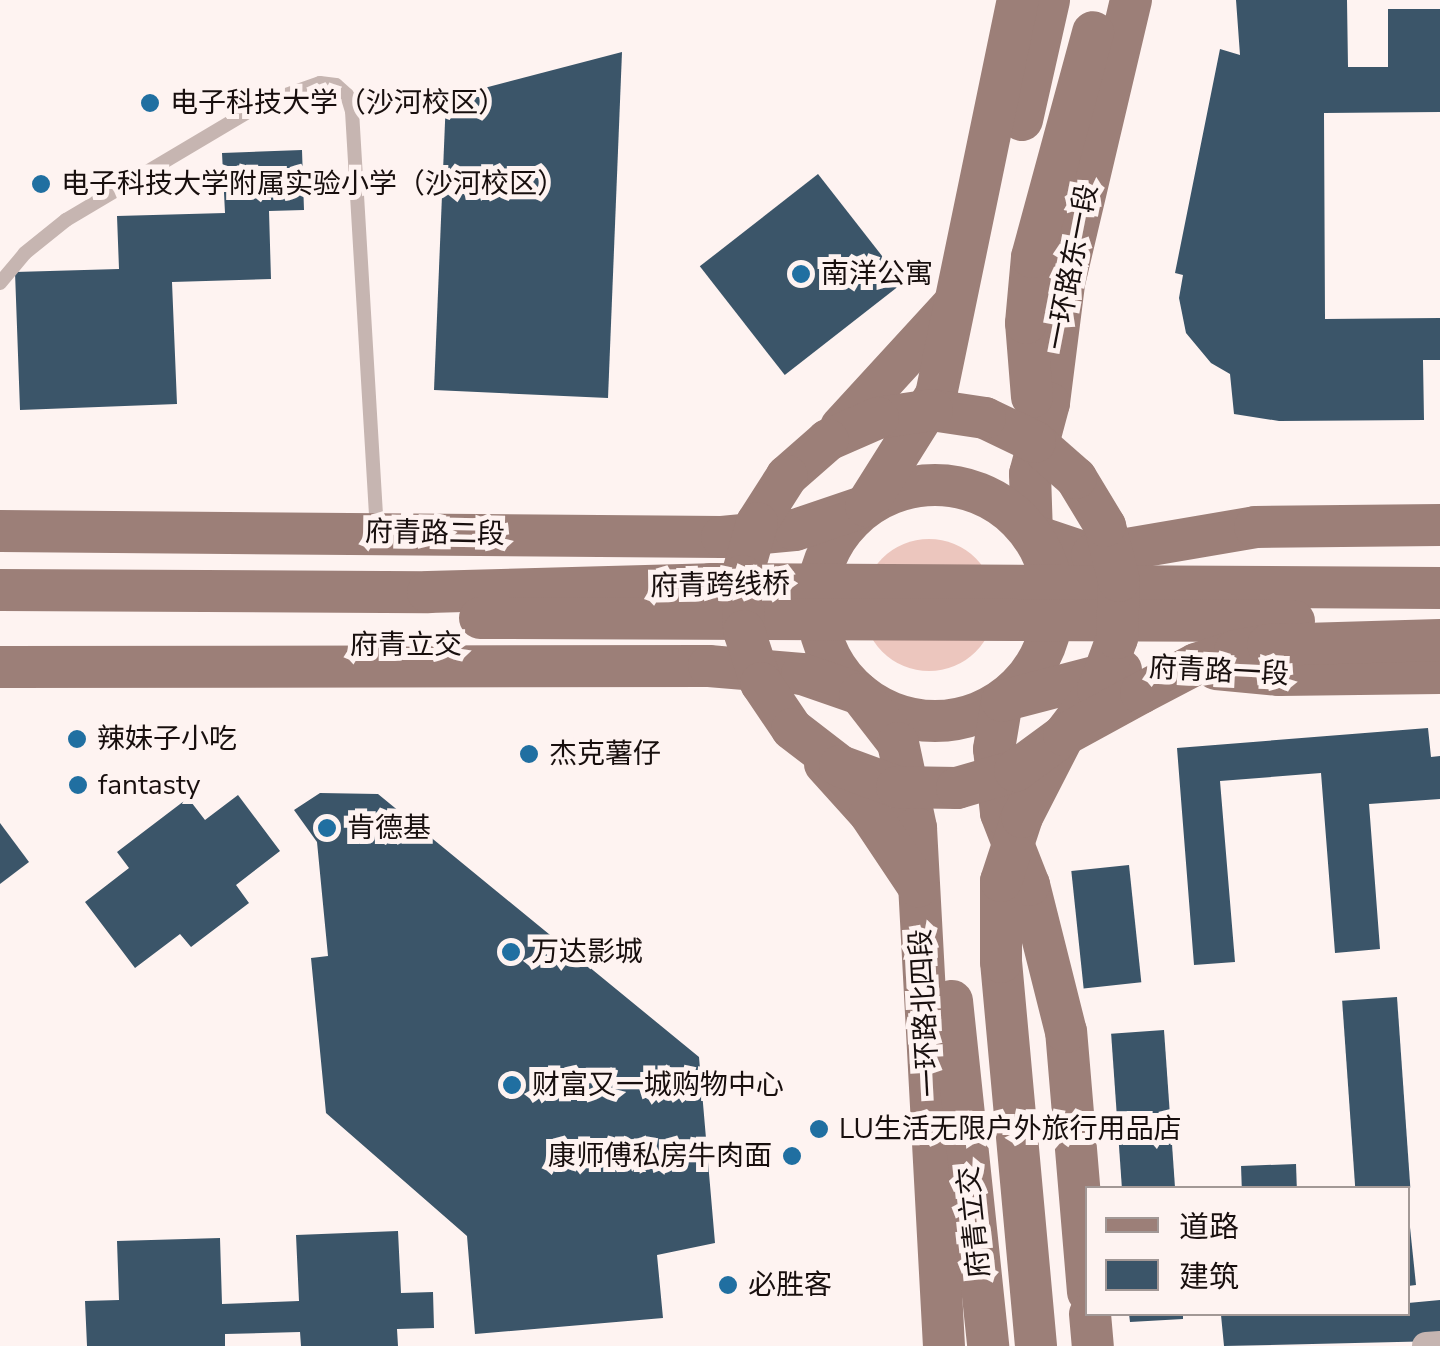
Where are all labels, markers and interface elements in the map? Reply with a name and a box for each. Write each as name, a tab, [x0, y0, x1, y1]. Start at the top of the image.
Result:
place label: 电子科技大学（沙河校区）	[170, 86, 506, 120]
marker: 电子科技大学（沙河校区）	[139, 92, 161, 114]
place label: 电子科技大学附属实验小学（沙河校区）	[61, 167, 565, 201]
marker: 电子科技大学附属实验小学（沙河校区）	[30, 173, 52, 195]
street label: 一环路东一段	[1039, 181, 1105, 353]
place label: 南洋公寓	[821, 257, 933, 291]
marker: 南洋公寓	[790, 263, 812, 285]
street label: 府青路二段	[365, 515, 505, 551]
street label: 府青跨线桥	[650, 567, 790, 603]
street label: 府青立交	[350, 628, 462, 662]
street label: 府青路一段	[1148, 651, 1290, 691]
place label: 辣妹子小吃	[97, 722, 237, 756]
marker: 辣妹子小吃	[66, 728, 88, 750]
place label: 杰克薯仔	[549, 737, 661, 771]
marker: 杰克薯仔	[518, 743, 540, 765]
place label: fantasty	[98, 768, 200, 802]
marker: fantasty	[67, 774, 89, 796]
place label: 肯德基	[347, 811, 431, 845]
marker: 肯德基	[316, 817, 338, 839]
street label: 一环路北四段	[904, 928, 946, 1098]
place label: 万达影城	[531, 935, 643, 969]
marker: 万达影城	[500, 941, 522, 963]
place label: 财富又一城购物中心	[532, 1068, 784, 1102]
marker: 财富又一城购物中心	[501, 1074, 523, 1096]
place label: LU生活无限户外旅行用品店	[839, 1112, 1182, 1146]
marker: LU生活无限户外旅行用品店	[808, 1118, 830, 1140]
place label: 康师傅私房牛肉面	[548, 1139, 772, 1173]
marker: 康师傅私房牛肉面	[781, 1145, 803, 1167]
street label: 府青立交	[951, 1165, 997, 1279]
legend	[1085, 1186, 1410, 1316]
text: 道路	[1179, 1207, 1239, 1248]
text: 建筑	[1179, 1257, 1239, 1298]
place label: 必胜客	[748, 1268, 832, 1302]
marker: 必胜客	[717, 1274, 739, 1296]

